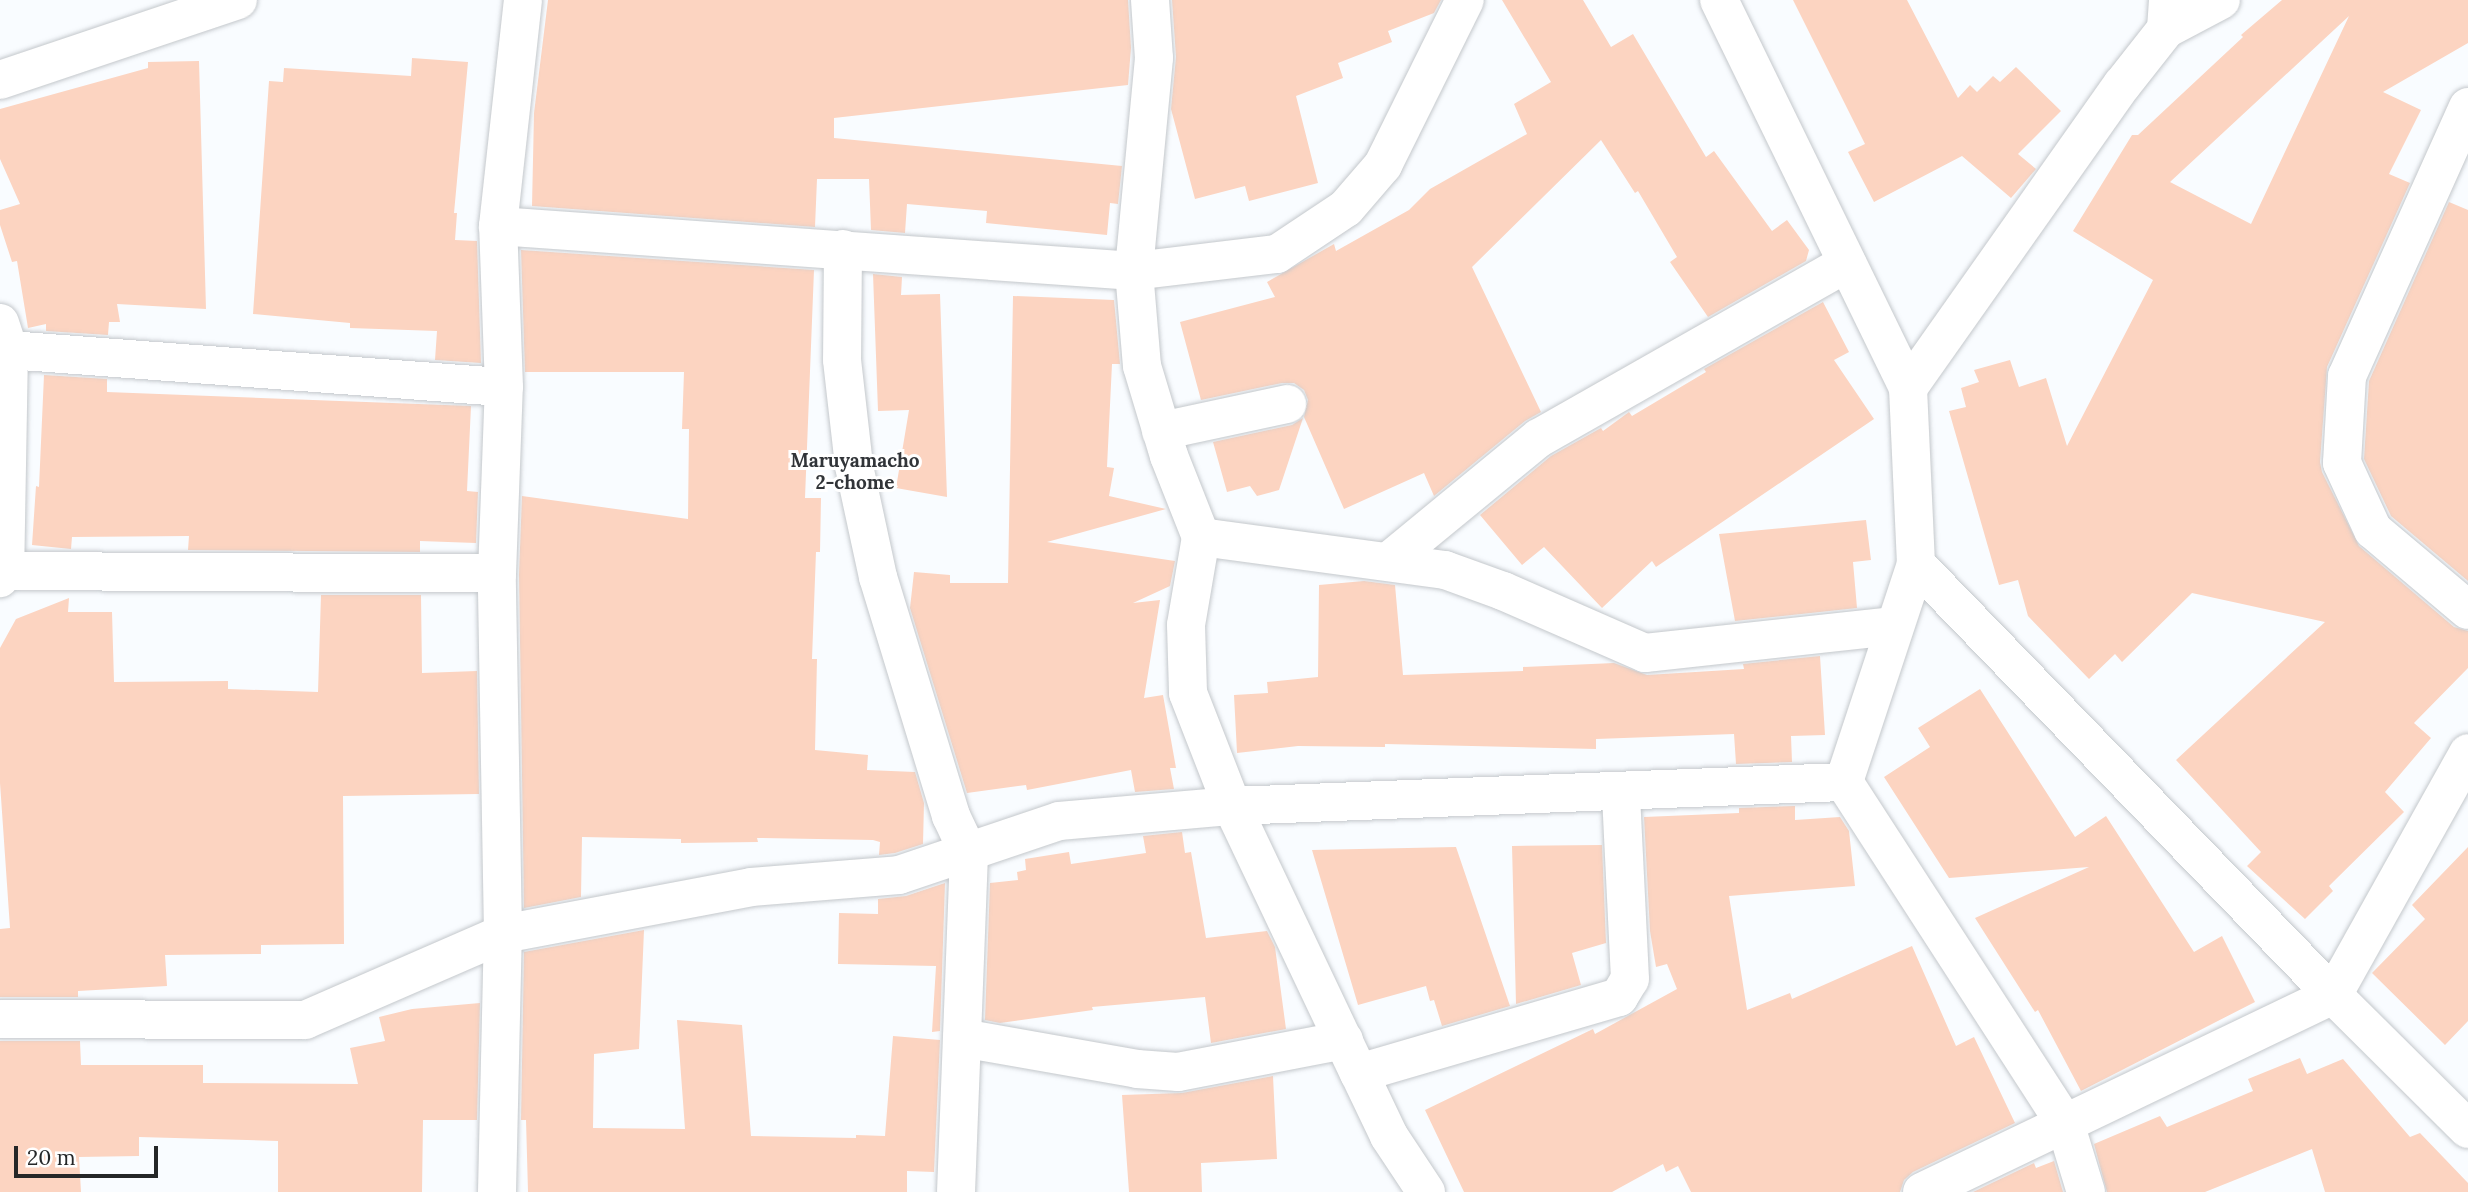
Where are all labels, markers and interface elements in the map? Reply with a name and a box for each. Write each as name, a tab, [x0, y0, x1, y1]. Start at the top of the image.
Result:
district label: Maruyamacho 2-chome	[790, 450, 920, 494]
scale bar	[18, 1132, 161, 1176]
text: 20 m	[27, 1144, 76, 1171]

